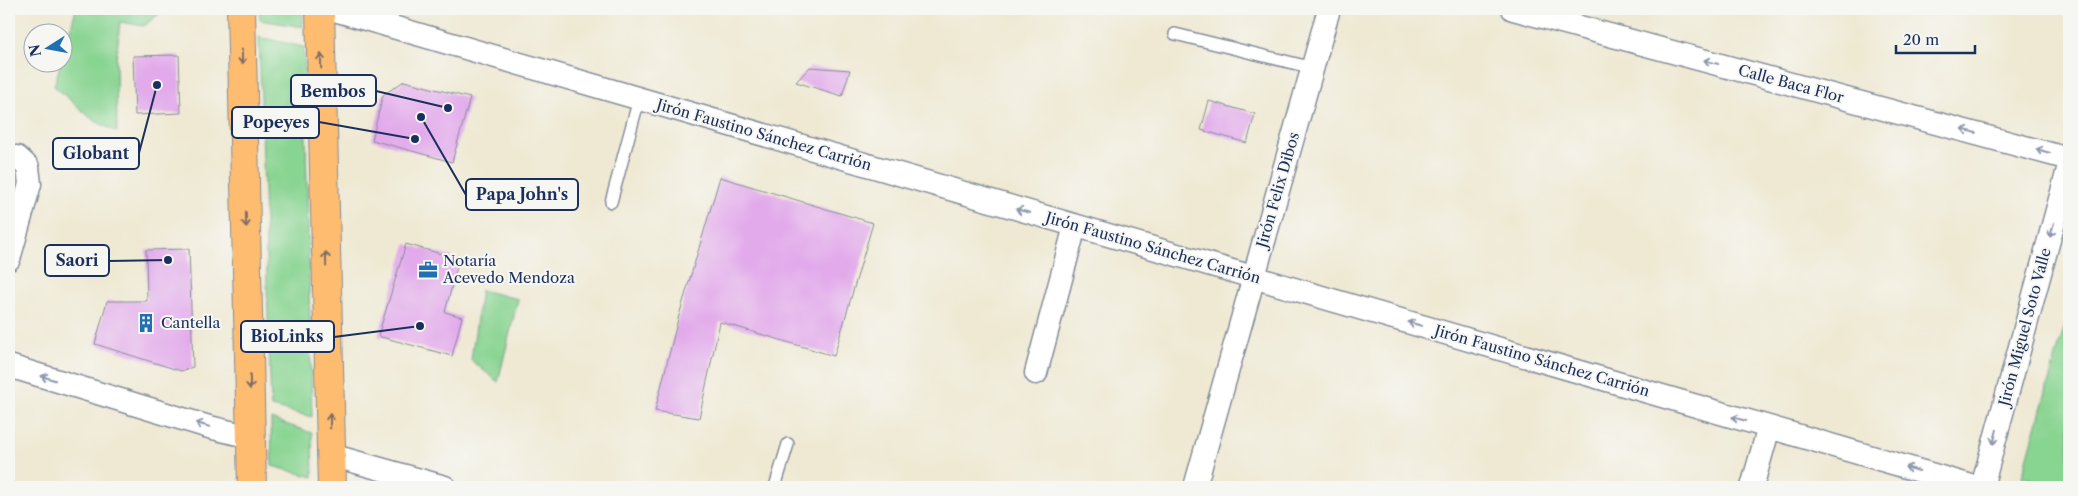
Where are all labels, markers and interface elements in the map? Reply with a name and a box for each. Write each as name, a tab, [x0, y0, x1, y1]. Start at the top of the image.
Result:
north arrow	[22, 22, 72, 72]
scale bar	[1896, 22, 1974, 54]
text: 20 m	[1903, 30, 1939, 49]
text: N	[25, 43, 45, 58]
one-way arrow	[237, 49, 247, 65]
one-way arrow	[317, 53, 326, 69]
one-way arrow	[1704, 57, 1720, 66]
street label: Calle Baca Flor	[1736, 60, 1847, 107]
callout: Bembos	[291, 75, 376, 106]
text: Bembos	[300, 81, 366, 101]
street label: Jirón Faustino Sánchez Carrión	[653, 94, 874, 175]
callout: Popeyes	[232, 107, 319, 138]
text: Popeyes	[242, 112, 310, 132]
one-way arrow	[1962, 126, 1978, 136]
street label: Jirón Felix Dibos	[1251, 130, 1303, 252]
callout: Globant	[53, 138, 139, 169]
text: Globant	[63, 143, 130, 163]
one-way arrow	[2035, 146, 2051, 156]
callout: Papa John's	[466, 179, 578, 210]
text: Papa John's	[476, 184, 568, 204]
one-way arrow	[1016, 205, 1032, 215]
street label: Jirón Faustino Sánchez Carrión	[1042, 207, 1263, 288]
one-way arrow	[241, 212, 250, 228]
one-way arrow	[2046, 222, 2056, 238]
callout: Saori	[45, 245, 109, 276]
street label: Jirón Miguel Soto Valle	[1994, 246, 2055, 410]
text: Saori	[55, 250, 99, 270]
one-way arrow	[321, 251, 331, 267]
place label: Notaría Acevedo Mendoza	[442, 251, 575, 287]
office icon: Notaría Acevedo Mendoza	[417, 259, 439, 281]
building icon: Cantella	[135, 312, 157, 334]
place label: Cantella	[161, 313, 220, 332]
one-way arrow	[1407, 319, 1423, 329]
street label: Jirón Faustino Sánchez Carrión	[1431, 320, 1652, 401]
callout: BioLinks	[241, 321, 334, 352]
text: BioLinks	[250, 326, 324, 346]
one-way arrow	[40, 372, 56, 382]
one-way arrow	[245, 374, 254, 390]
one-way arrow	[325, 413, 335, 430]
one-way arrow	[1731, 413, 1747, 423]
one-way arrow	[196, 420, 212, 429]
one-way arrow	[1990, 429, 1999, 445]
one-way arrow	[1904, 463, 1920, 473]

